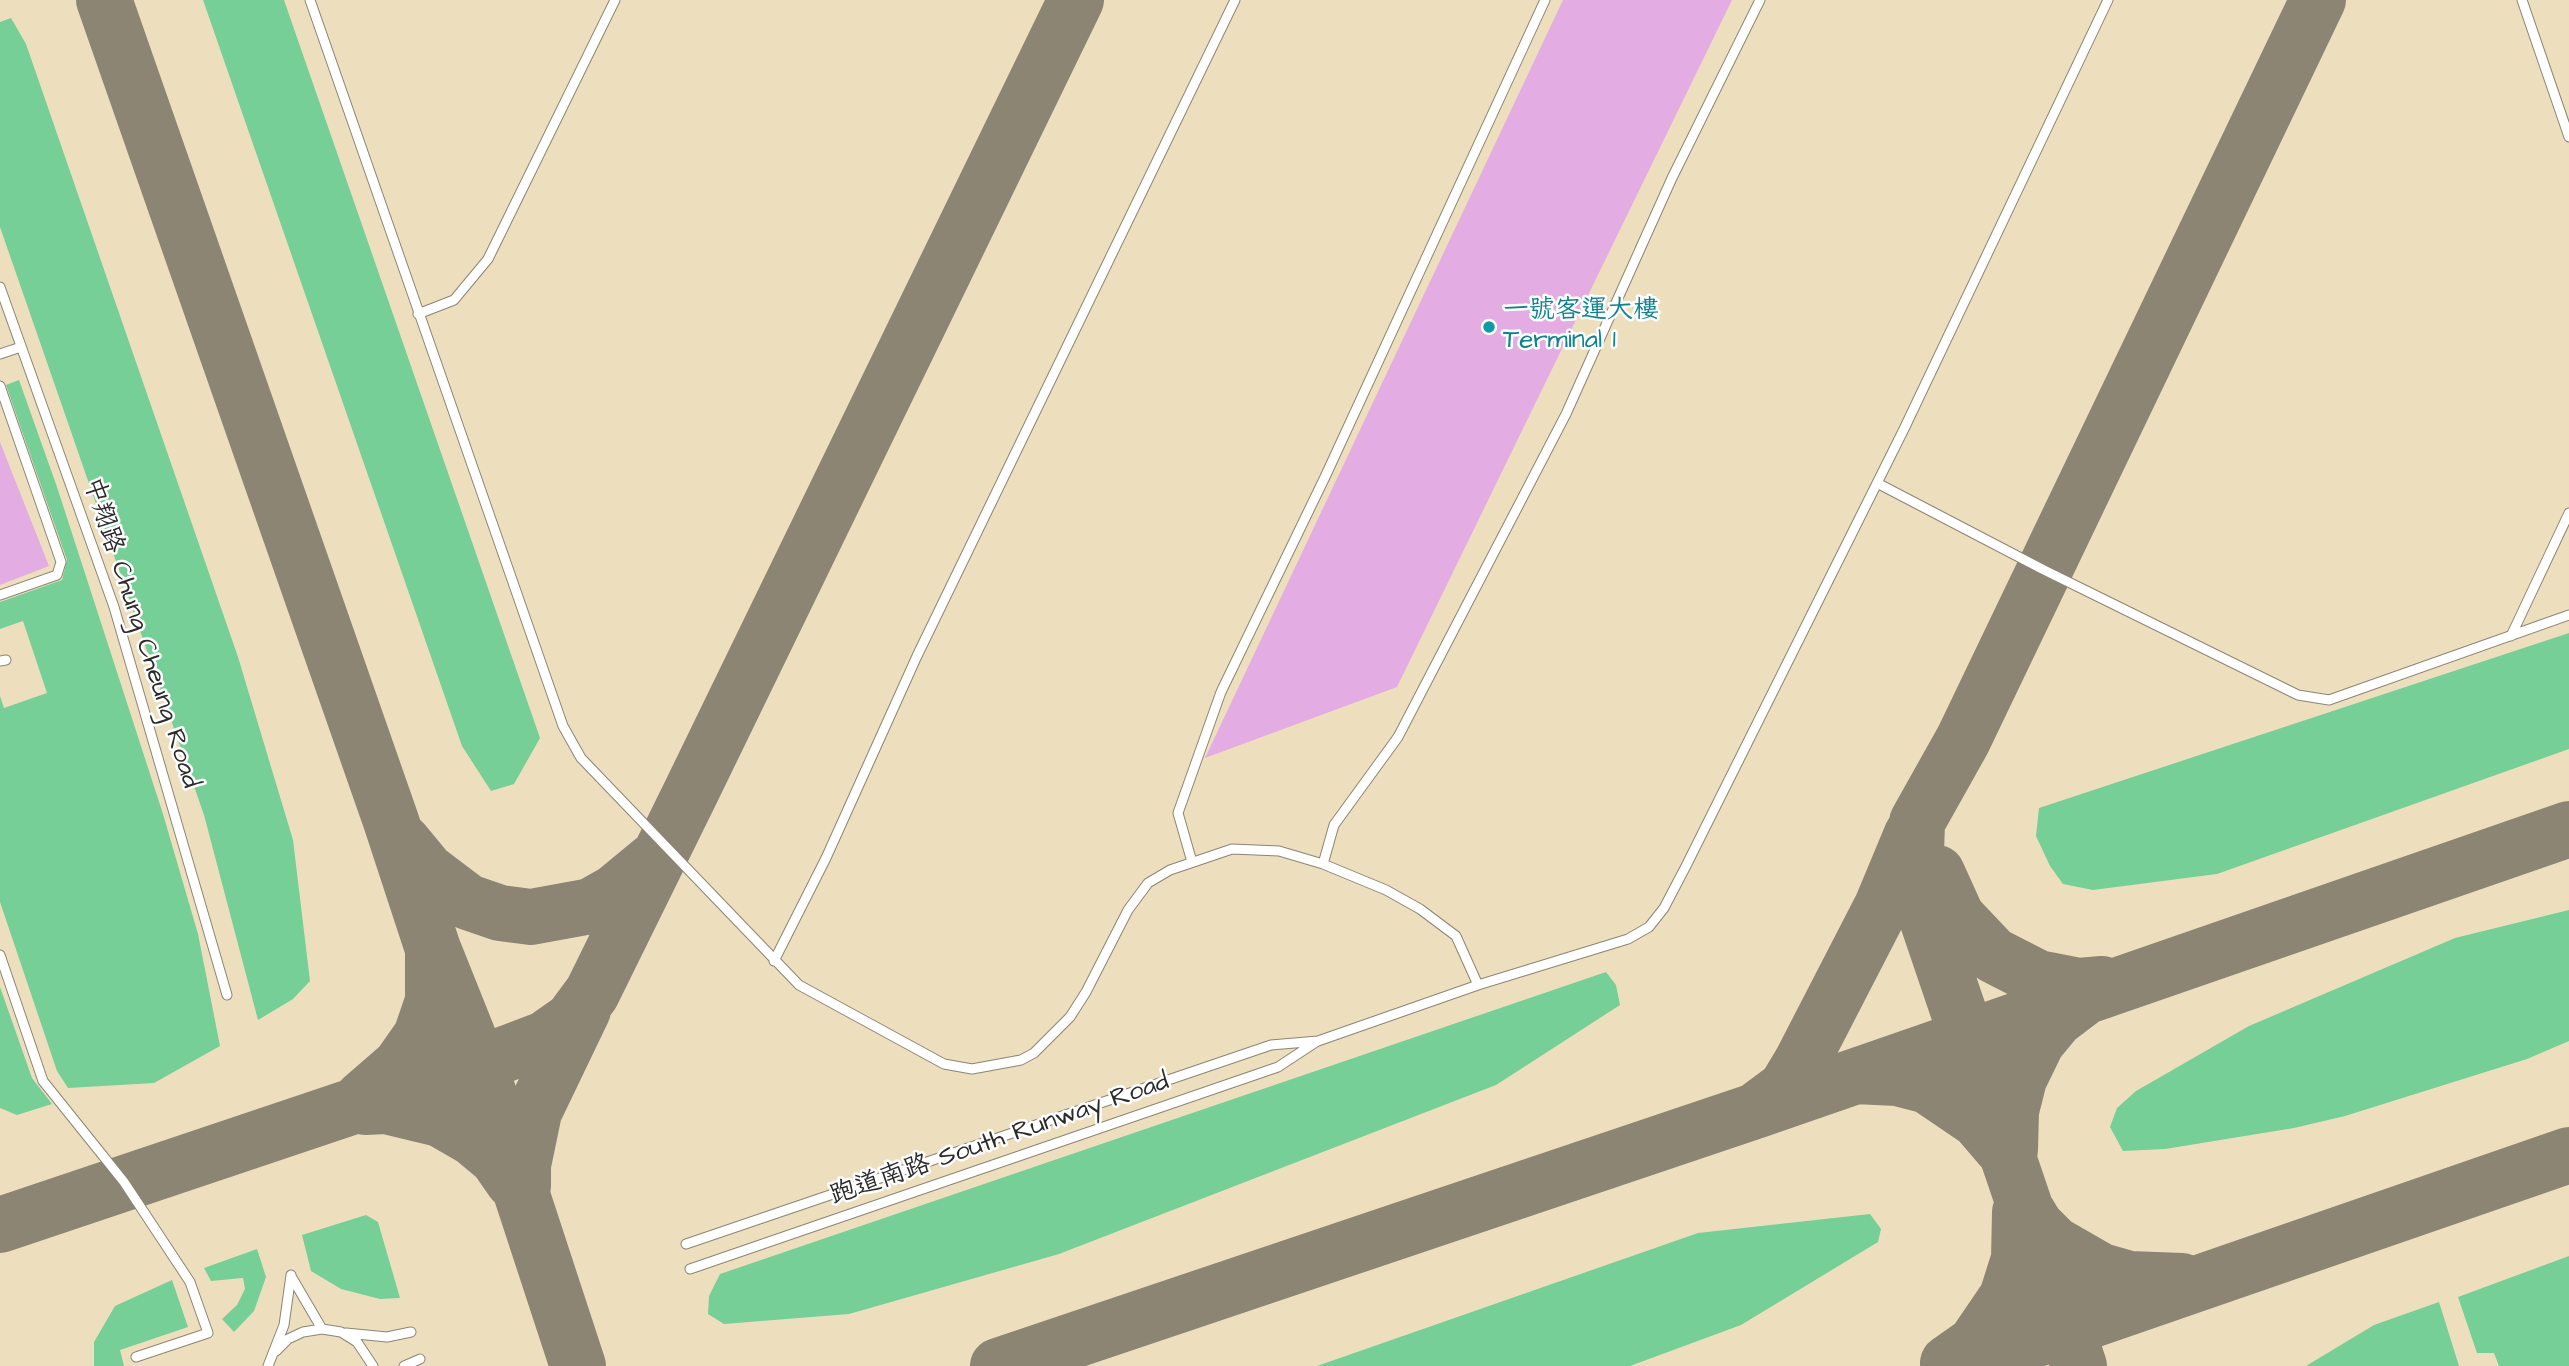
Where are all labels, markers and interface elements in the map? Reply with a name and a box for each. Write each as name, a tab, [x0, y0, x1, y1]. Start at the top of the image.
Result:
place label: 一號客運大樓 Terminal 1	[1503, 296, 1659, 358]
marker: 一號客運大樓 Terminal 1	[1481, 319, 1497, 335]
street label: 中翔路 Chung Cheung Road	[75, 474, 205, 792]
street label: 跑道南路 South Runway Road	[827, 1067, 1173, 1213]

